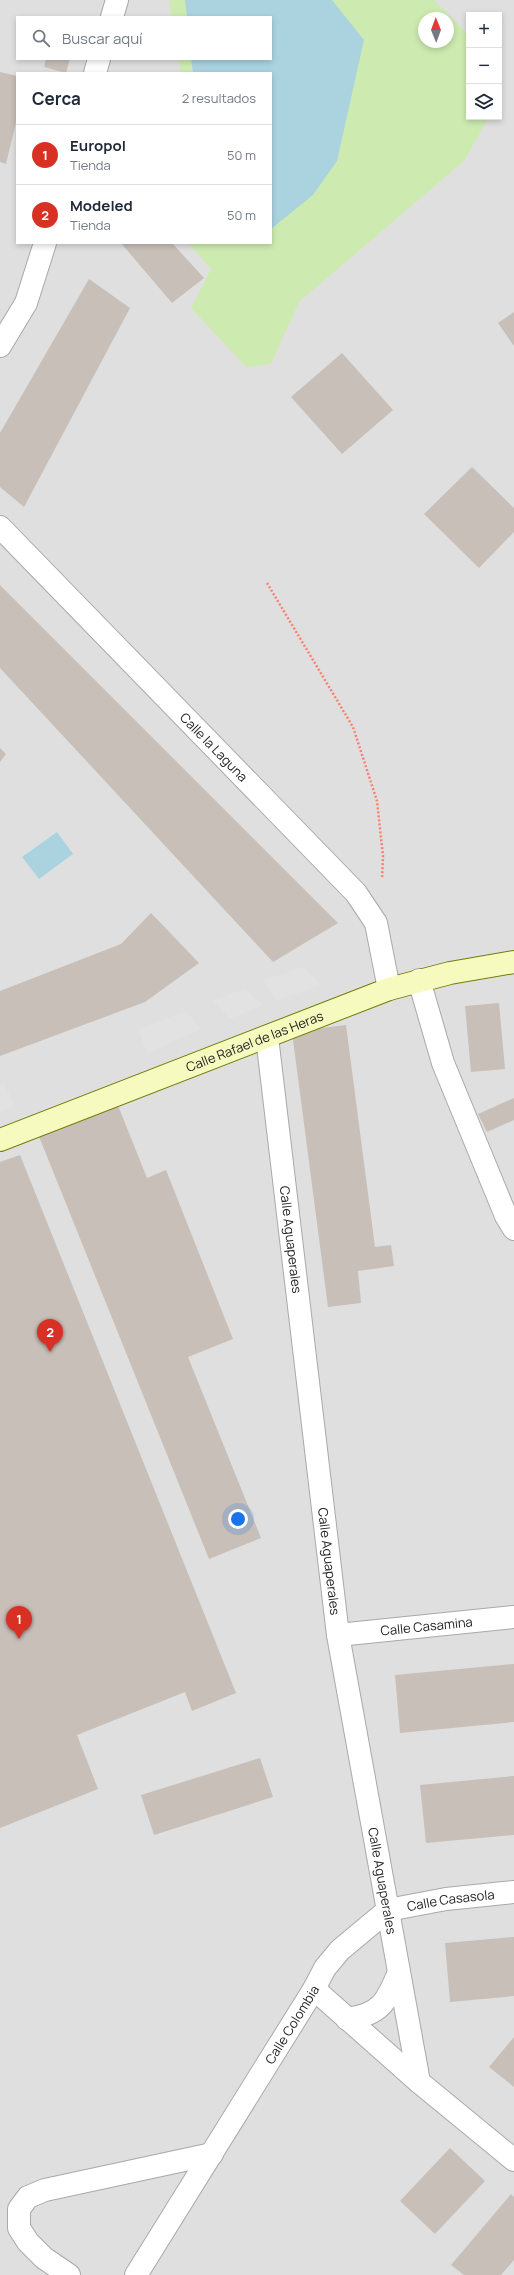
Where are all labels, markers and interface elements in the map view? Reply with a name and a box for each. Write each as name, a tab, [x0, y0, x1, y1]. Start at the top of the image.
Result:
north arrow	[418, 12, 454, 48]
map controls	[466, 12, 502, 120]
button: +	[466, 12, 502, 48]
search box	[16, 16, 272, 60]
icon: search	[30, 27, 52, 49]
text: Buscar aquí	[62, 28, 143, 49]
button: −	[466, 48, 502, 84]
button: layers	[466, 84, 502, 120]
text: Cerca	[32, 87, 81, 110]
text: 2 resultados	[182, 89, 256, 107]
text: Europol	[70, 135, 126, 156]
text: 1	[42, 146, 48, 164]
text: 50 m	[227, 146, 256, 164]
text: Tienda	[70, 156, 111, 174]
text: Modeled	[70, 195, 133, 216]
text: 2	[41, 206, 49, 224]
text: 50 m	[227, 206, 256, 224]
text: Tienda	[70, 216, 111, 234]
street label: Calle la Laguna	[176, 709, 252, 786]
street label: Calle Rafael de las Heras	[183, 1006, 326, 1076]
street label: Calle Aguaperales	[276, 1185, 306, 1295]
pin: 2	[37, 1319, 63, 1352]
street label: Calle Aguaperales	[314, 1507, 345, 1616]
your location	[228, 1509, 248, 1529]
pin: 1	[6, 1606, 32, 1639]
street label: Calle Casamina	[380, 1612, 473, 1640]
street label: Calle Aguaperales	[364, 1826, 401, 1936]
street label: Calle Casasola	[405, 1885, 495, 1915]
street label: Calle Colombia	[261, 1982, 323, 2067]

